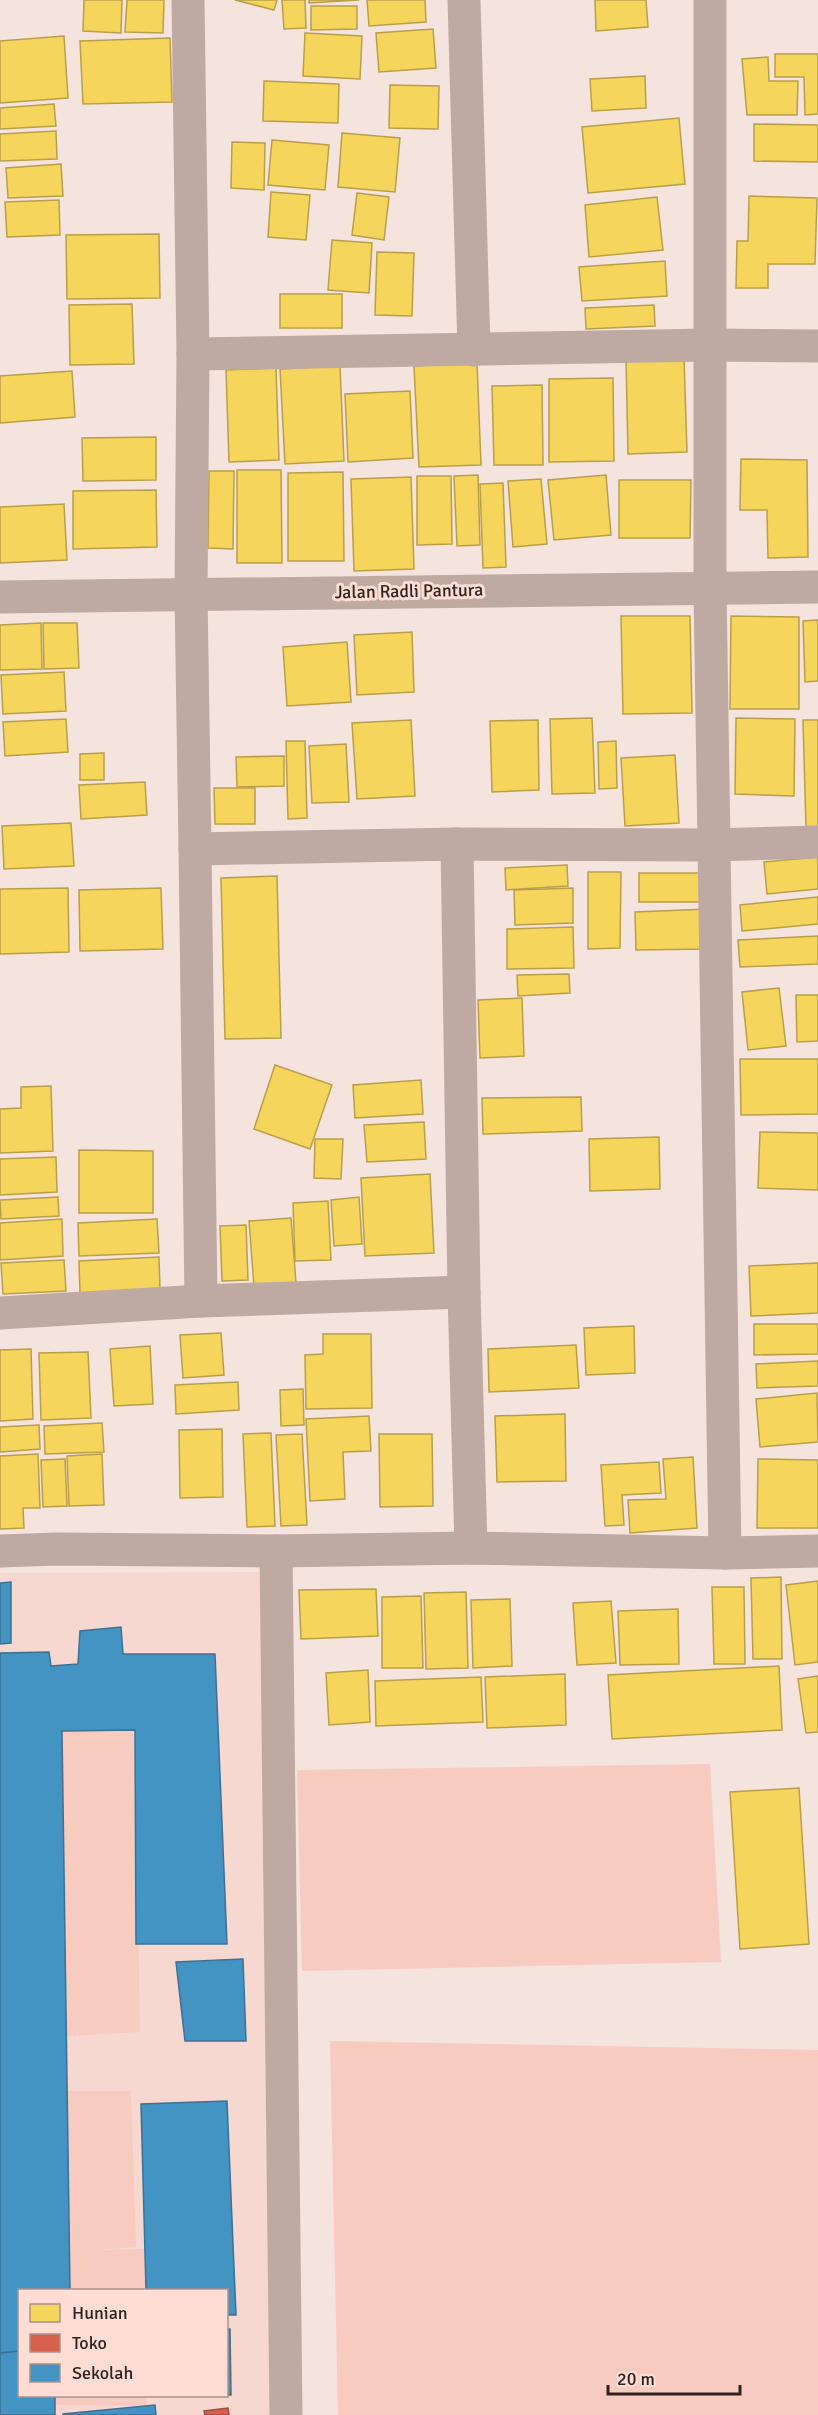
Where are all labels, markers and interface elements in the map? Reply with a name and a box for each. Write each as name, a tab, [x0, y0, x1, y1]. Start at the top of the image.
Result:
street label: Jalan Radli Pantura	[334, 579, 484, 603]
legend	[18, 2289, 228, 2397]
text: Hunian	[72, 2302, 128, 2324]
text: Toko	[72, 2332, 107, 2354]
scale bar	[608, 2358, 740, 2396]
text: Sekolah	[72, 2362, 133, 2384]
text: 20 m	[617, 2368, 655, 2390]

